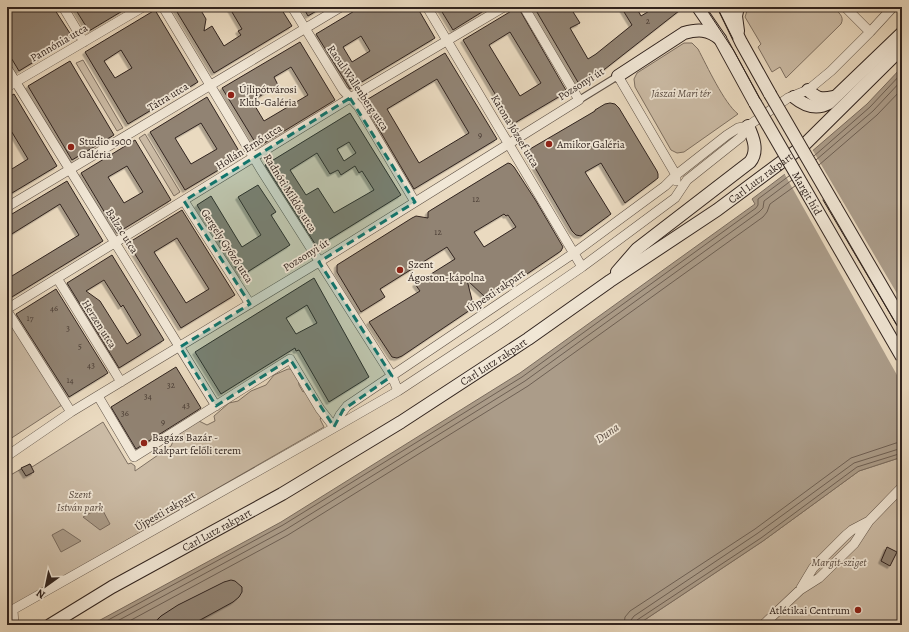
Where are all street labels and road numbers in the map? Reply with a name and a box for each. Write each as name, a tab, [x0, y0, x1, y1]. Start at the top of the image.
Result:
street label: Pannónia utca	[27, 20, 91, 66]
street label: Raoul Wallenberg utca	[324, 42, 393, 135]
street label: Pozsonyi út	[555, 64, 607, 104]
street label: Tátra utca	[145, 79, 192, 115]
street label: Katona József utca	[487, 92, 543, 171]
street label: Hollán Ernő utca	[213, 120, 286, 173]
street label: Carl Lutz rakpart	[725, 149, 796, 207]
street label: Radnóti Miklós utca	[260, 151, 321, 236]
street label: Margit híd	[789, 169, 826, 218]
street label: Balzac utca	[102, 206, 142, 257]
street label: Gergely Győző utca	[197, 206, 257, 287]
street label: Pozsonyi út	[280, 235, 332, 275]
street label: Újpesti rakpart	[464, 266, 529, 316]
street label: Herzen utca	[78, 297, 120, 352]
street label: Carl Lutz rakpart	[457, 334, 530, 389]
street label: Újpesti rakpart	[132, 487, 198, 534]
street label: Carl Lutz rakpart	[179, 505, 254, 555]

